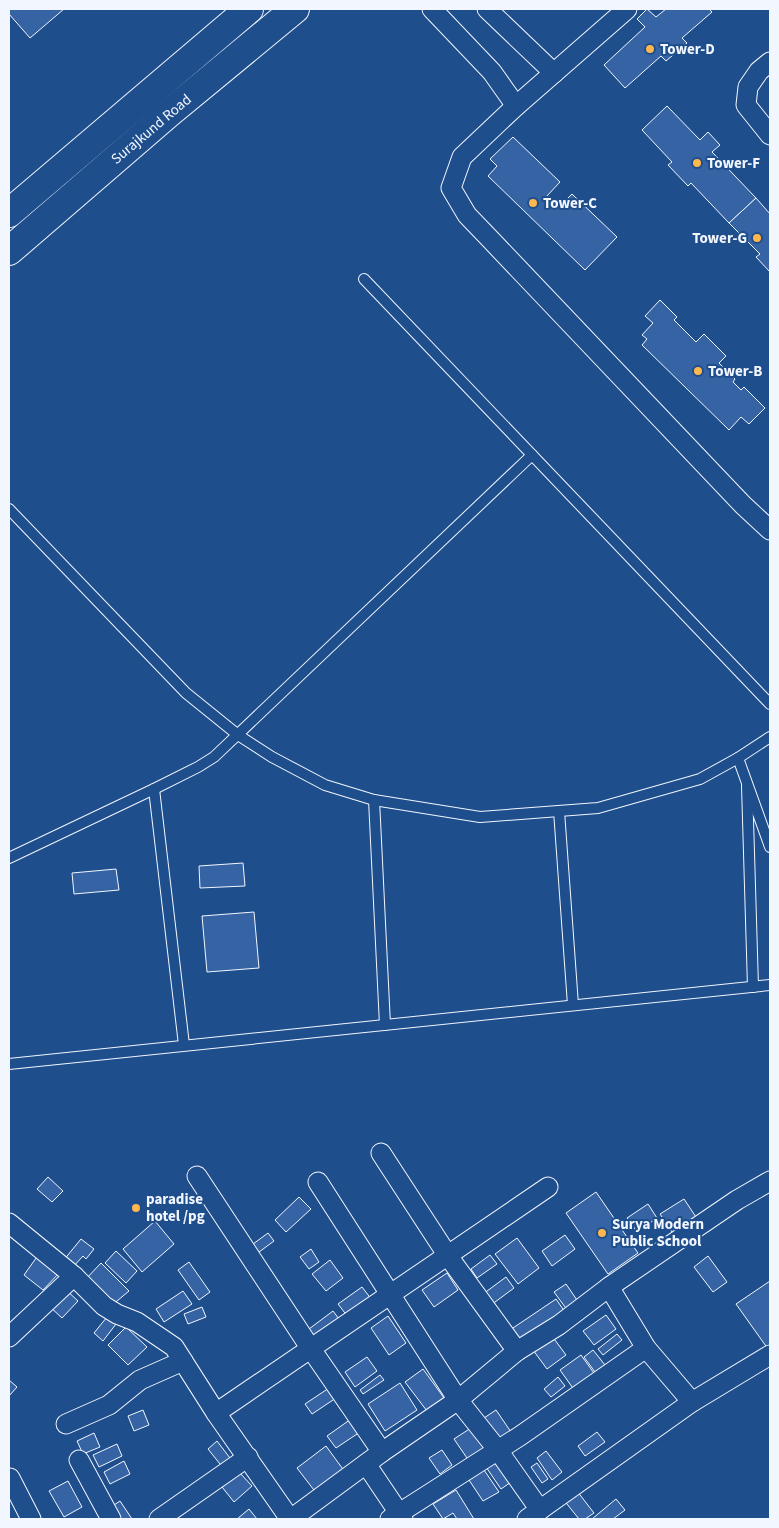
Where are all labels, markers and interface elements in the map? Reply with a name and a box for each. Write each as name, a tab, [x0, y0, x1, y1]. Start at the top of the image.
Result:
place label: Tower-D	[660, 39, 715, 60]
marker: Tower-D	[644, 43, 656, 55]
street label: Surajkund Road	[107, 89, 196, 169]
place label: Tower-F	[707, 153, 760, 174]
marker: Tower-F	[691, 157, 703, 169]
place label: Tower-C	[543, 193, 597, 214]
marker: Tower-C	[527, 197, 539, 209]
place label: Tower-G	[692, 228, 747, 249]
marker: Tower-G	[751, 232, 763, 244]
place label: Tower-B	[708, 361, 762, 382]
marker: Tower-B	[692, 365, 704, 377]
place label: paradise hotel /pg	[146, 1189, 205, 1227]
marker: paradise hotel /pg	[130, 1202, 142, 1214]
place label: Surya Modern Public School	[612, 1214, 704, 1252]
marker: Surya Modern Public School	[596, 1227, 608, 1239]

